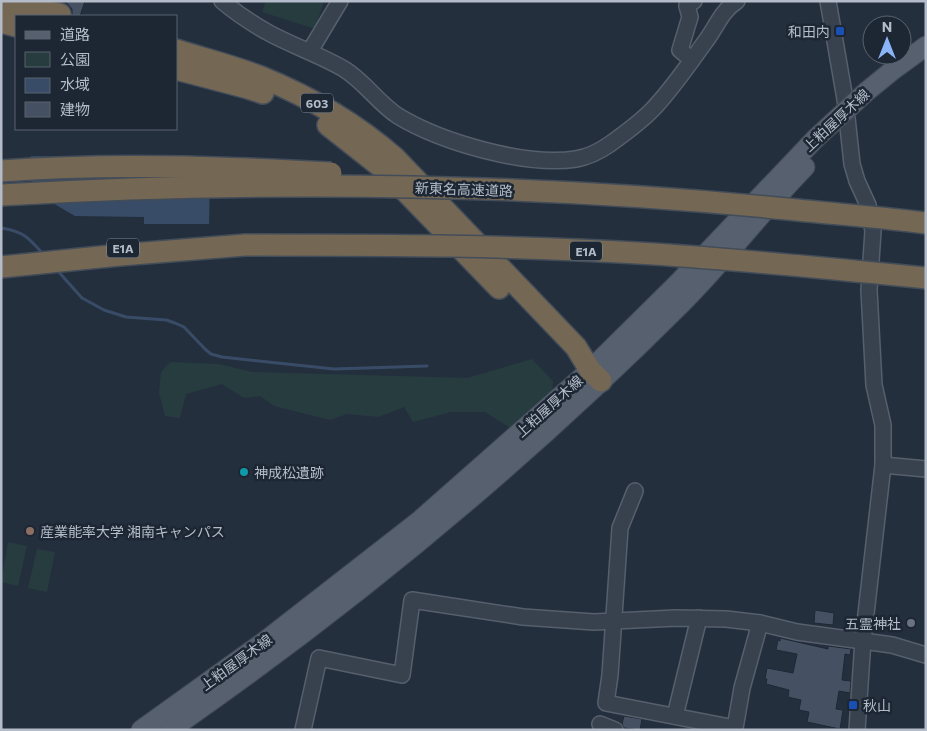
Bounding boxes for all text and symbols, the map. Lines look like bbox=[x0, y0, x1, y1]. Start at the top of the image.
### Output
legend bbox=[15, 15, 178, 130]
north arrow bbox=[862, 15, 912, 65]
text: N bbox=[882, 18, 892, 35]
place label: 和田内 bbox=[788, 23, 830, 40]
text: 道路 bbox=[60, 25, 90, 43]
marker: 和田内 bbox=[834, 25, 846, 37]
text: 公園 bbox=[60, 50, 90, 68]
text: 水域 bbox=[60, 75, 90, 93]
street label: 上粕屋厚木線 bbox=[799, 85, 873, 155]
road number: 603 bbox=[301, 94, 333, 112]
text: 建物 bbox=[60, 100, 90, 118]
street label: 新東名高速道路 bbox=[415, 179, 513, 199]
road number: E1A bbox=[107, 238, 139, 258]
road number: E1A bbox=[570, 242, 602, 260]
street label: 上粕屋厚木線 bbox=[512, 372, 586, 440]
place label: 神成松遺跡 bbox=[254, 464, 324, 481]
marker: 神成松遺跡 bbox=[238, 466, 250, 478]
place label: 産業能率大学 湘南キャンパス bbox=[40, 523, 225, 540]
marker: 産業能率大学 湘南キャンパス bbox=[24, 525, 36, 537]
place label: 五霊神社 bbox=[845, 615, 901, 632]
marker: 五霊神社 bbox=[905, 617, 917, 629]
street label: 上粕屋厚木線 bbox=[197, 630, 275, 694]
place label: 秋山 bbox=[863, 697, 891, 714]
marker: 秋山 bbox=[847, 699, 859, 711]

